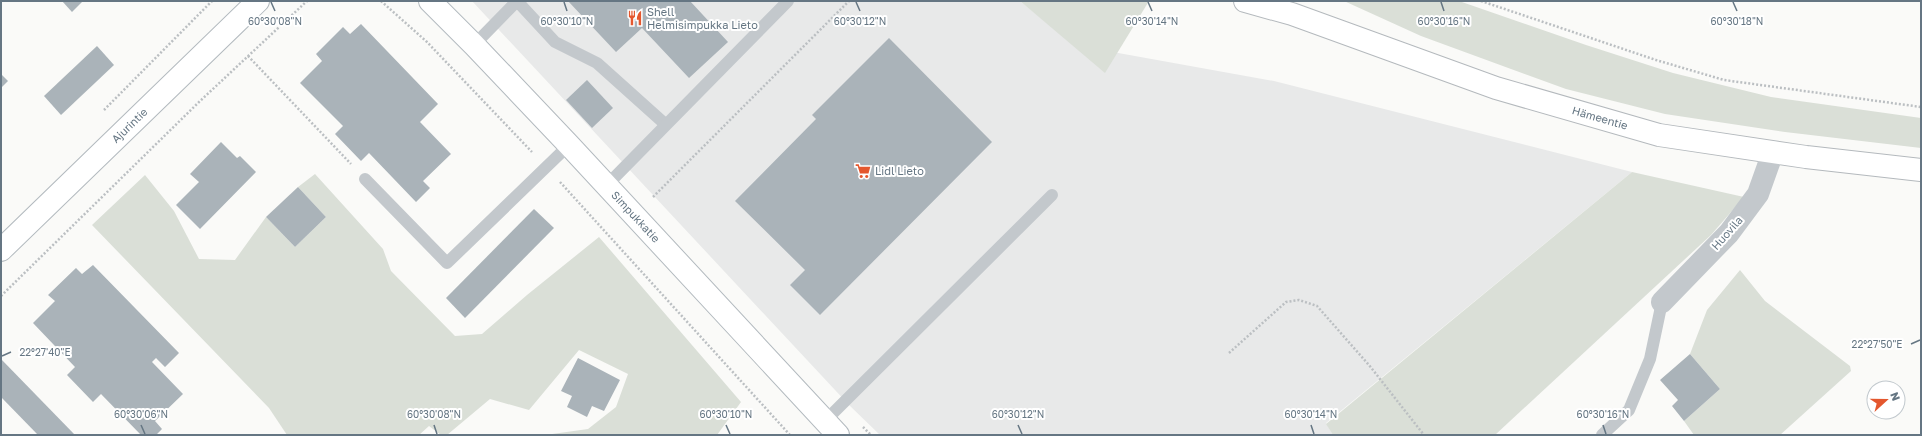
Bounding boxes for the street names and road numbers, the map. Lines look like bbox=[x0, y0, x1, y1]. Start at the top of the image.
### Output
street label: Hämeentie bbox=[1571, 103, 1630, 132]
street label: Ajurintie bbox=[109, 105, 150, 145]
street label: Simpukkatie bbox=[609, 188, 663, 245]
street label: Huovila bbox=[1709, 213, 1745, 252]

